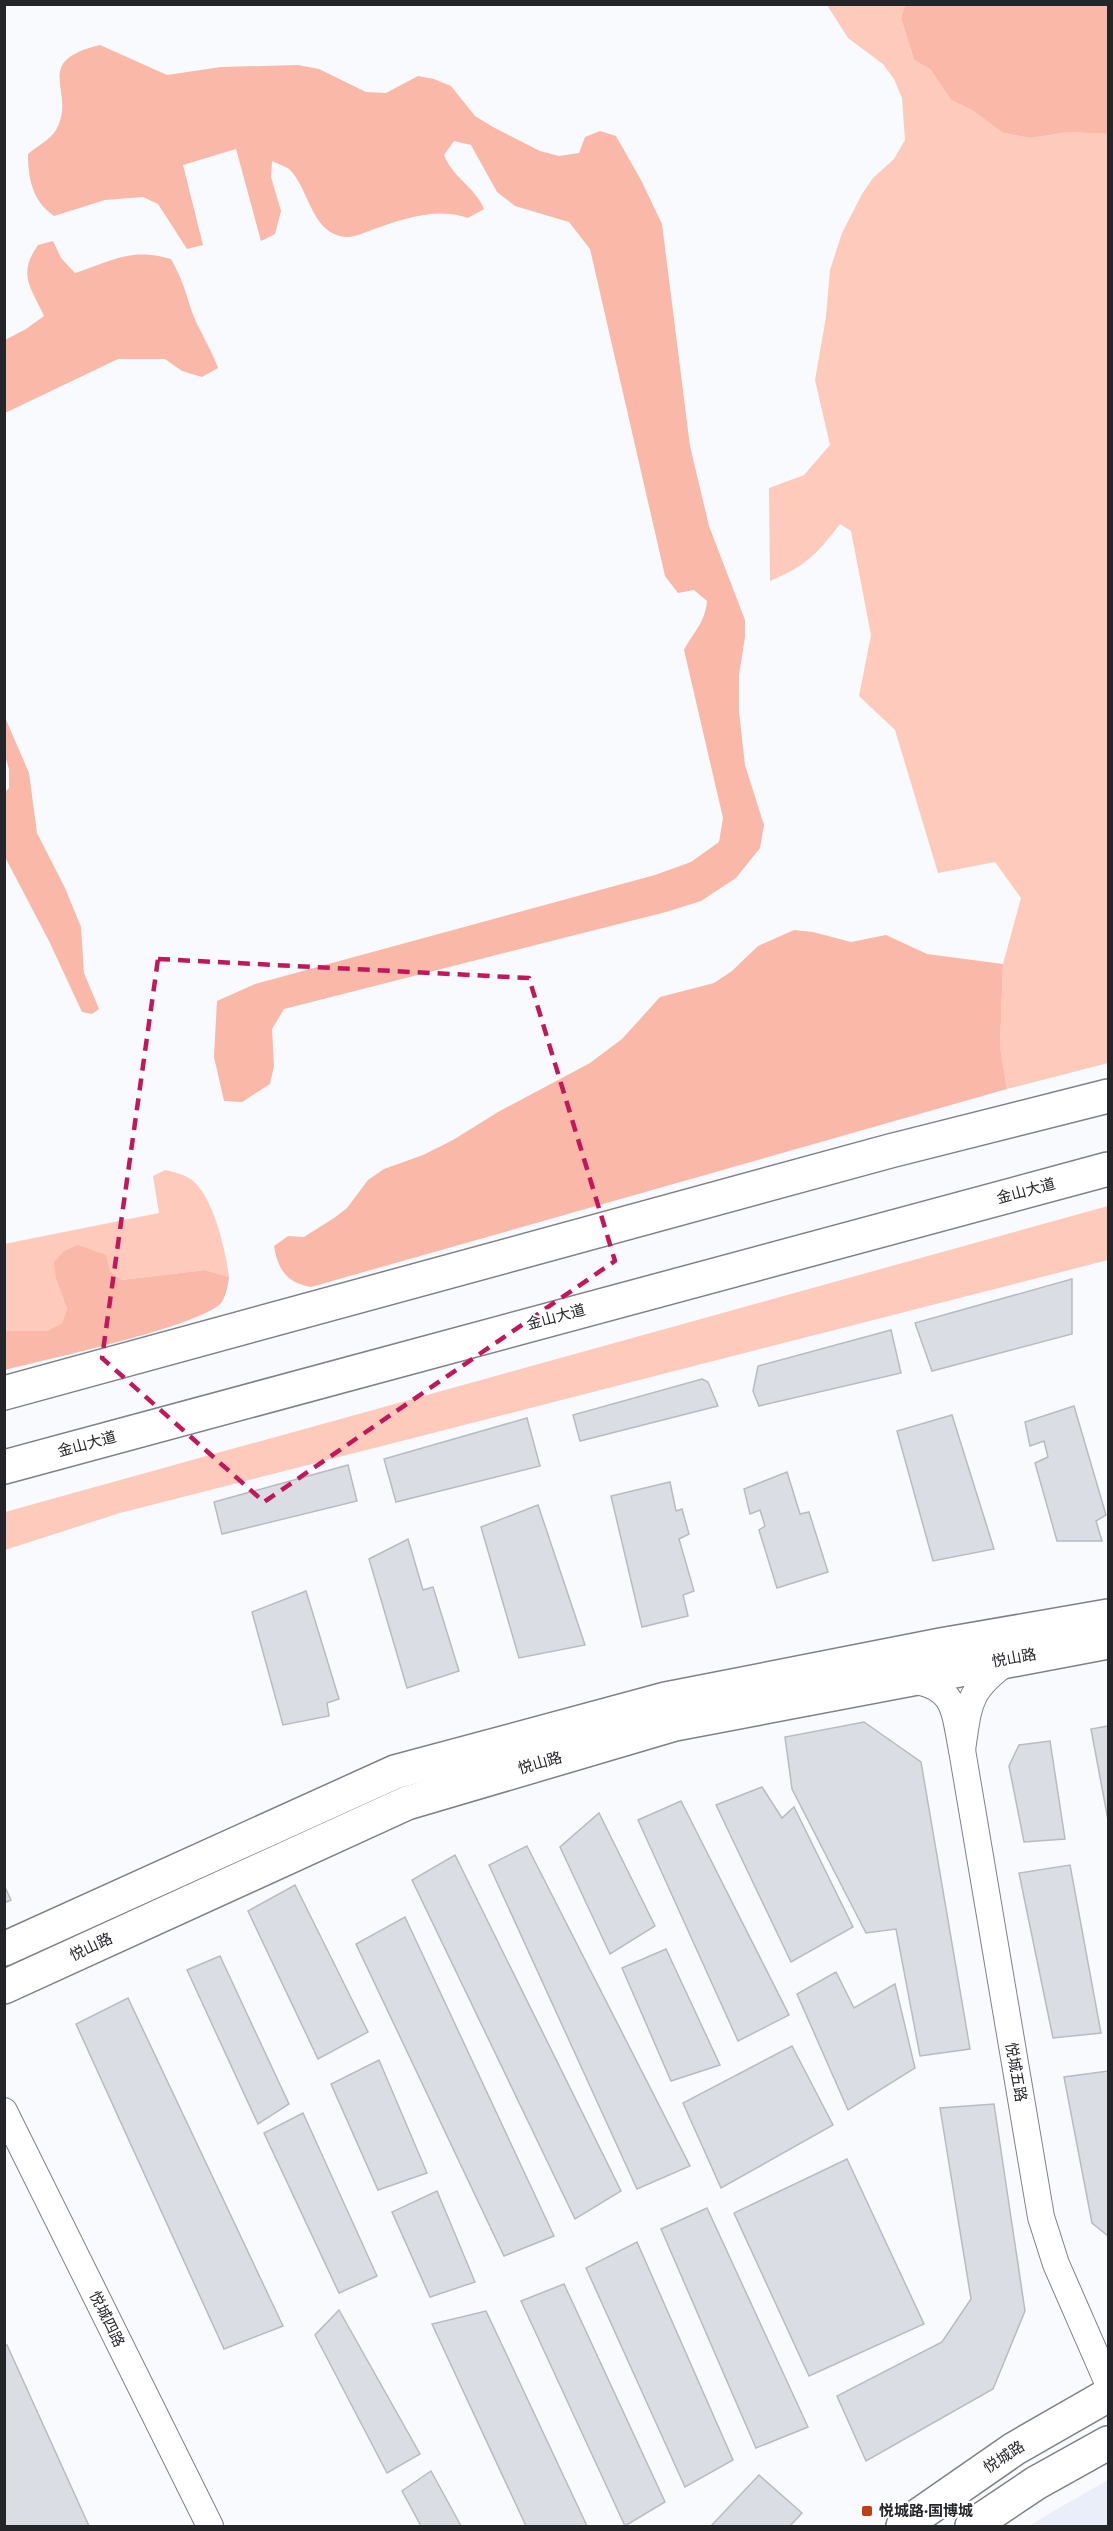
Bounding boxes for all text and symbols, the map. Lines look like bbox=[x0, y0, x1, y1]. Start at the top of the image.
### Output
street label: 金山大道 bbox=[994, 1174, 1057, 1206]
street label: 金山大道 bbox=[524, 1300, 587, 1332]
street label: 金山大道 bbox=[55, 1427, 118, 1459]
street label: 悦山路 bbox=[990, 1644, 1038, 1670]
street label: 悦山路 bbox=[516, 1747, 564, 1777]
street label: 悦山路 bbox=[66, 1928, 115, 1964]
street label: 悦城五路 bbox=[1003, 2041, 1031, 2103]
street label: 悦城四路 bbox=[87, 2288, 129, 2349]
street label: 悦城路 bbox=[980, 2436, 1027, 2476]
place label: 悦城路·国博城 bbox=[879, 2501, 973, 2519]
marker: 悦城路·国博城 bbox=[860, 2504, 874, 2518]

